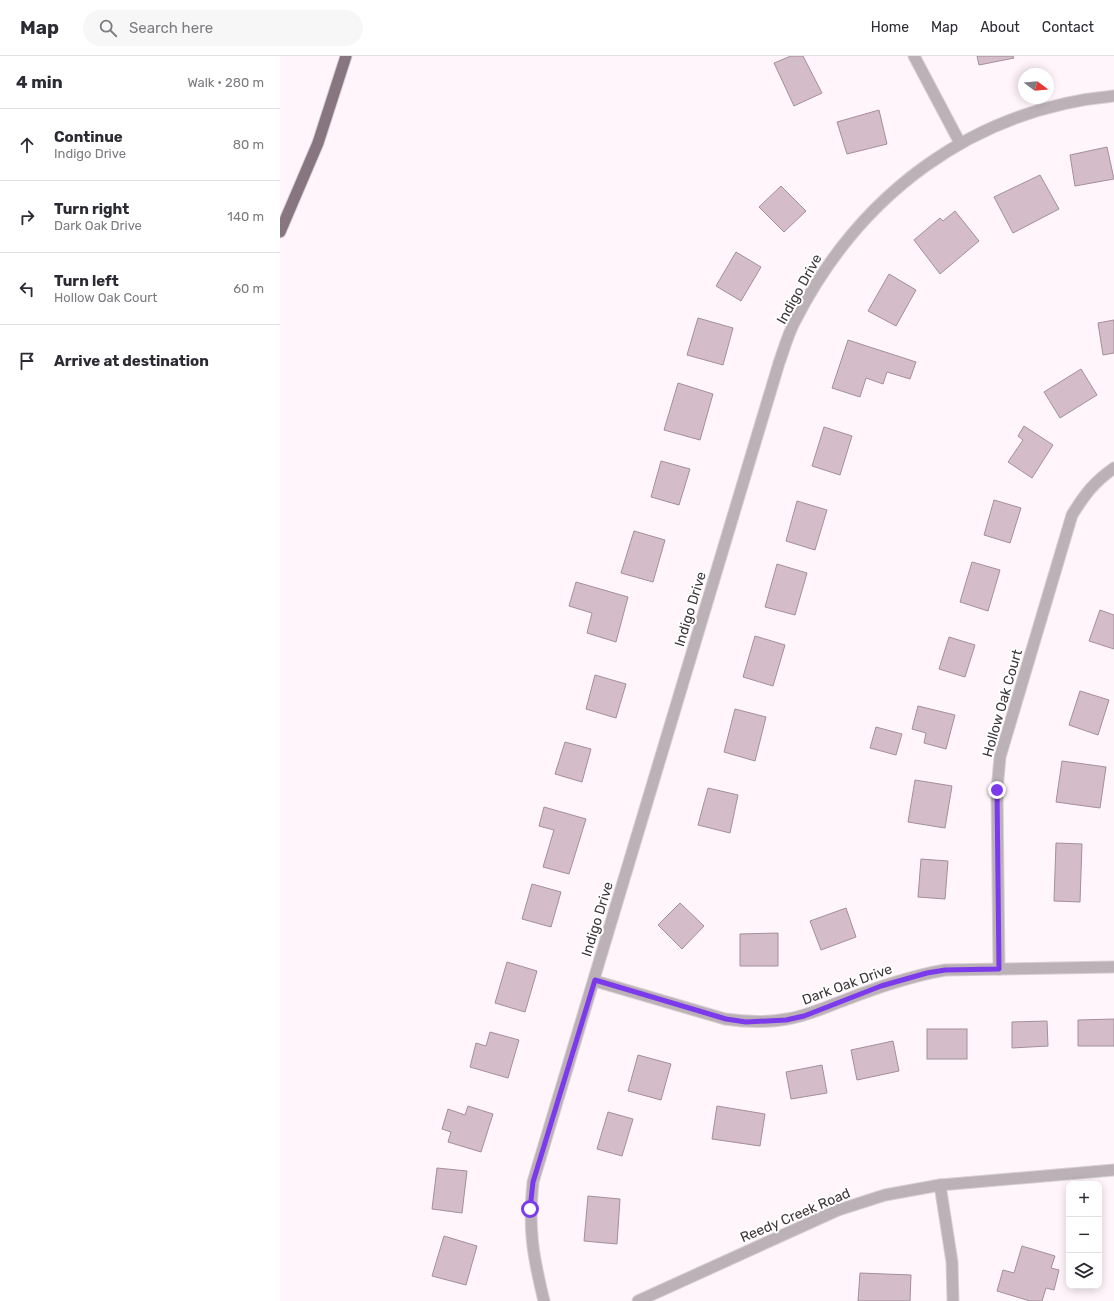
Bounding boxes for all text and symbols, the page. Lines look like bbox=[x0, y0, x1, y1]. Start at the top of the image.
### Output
search box bbox=[83, 10, 363, 46]
text: Map bbox=[20, 16, 59, 39]
icon: search bbox=[97, 17, 119, 39]
text: Search here bbox=[129, 19, 213, 37]
text: Home bbox=[871, 19, 909, 36]
text: Map bbox=[931, 19, 958, 36]
text: About bbox=[980, 19, 1020, 36]
text: Contact bbox=[1042, 19, 1094, 36]
north arrow bbox=[1018, 68, 1054, 104]
text: 4 min bbox=[16, 72, 63, 92]
text: Walk · 280 m bbox=[187, 75, 264, 90]
text: Continue bbox=[54, 128, 123, 146]
icon: ahead bbox=[16, 134, 38, 156]
text: 80 m bbox=[233, 137, 264, 152]
text: Indigo Drive bbox=[54, 146, 126, 161]
text: Turn right bbox=[54, 200, 129, 218]
icon: right bbox=[16, 206, 38, 228]
text: 140 m bbox=[227, 209, 264, 224]
text: Dark Oak Drive bbox=[54, 218, 142, 233]
street label: Indigo Drive bbox=[773, 251, 826, 327]
text: Turn left bbox=[54, 272, 119, 290]
icon: left bbox=[16, 278, 38, 300]
text: 60 m bbox=[233, 281, 264, 296]
text: Hollow Oak Court bbox=[54, 290, 157, 305]
icon: arrive bbox=[16, 350, 38, 372]
text: Arrive at destination bbox=[54, 352, 209, 370]
street label: Indigo Drive bbox=[671, 569, 710, 649]
street label: Hollow Oak Court bbox=[979, 647, 1026, 759]
route end bbox=[988, 781, 1006, 799]
street label: Indigo Drive bbox=[578, 879, 617, 959]
street label: Dark Oak Drive bbox=[800, 960, 895, 1009]
map controls bbox=[1066, 1181, 1102, 1289]
button: + bbox=[1066, 1181, 1102, 1217]
street label: Reedy Creek Road bbox=[738, 1185, 853, 1246]
route start bbox=[521, 1200, 539, 1218]
button: − bbox=[1066, 1217, 1102, 1253]
button: layers bbox=[1066, 1253, 1102, 1289]

